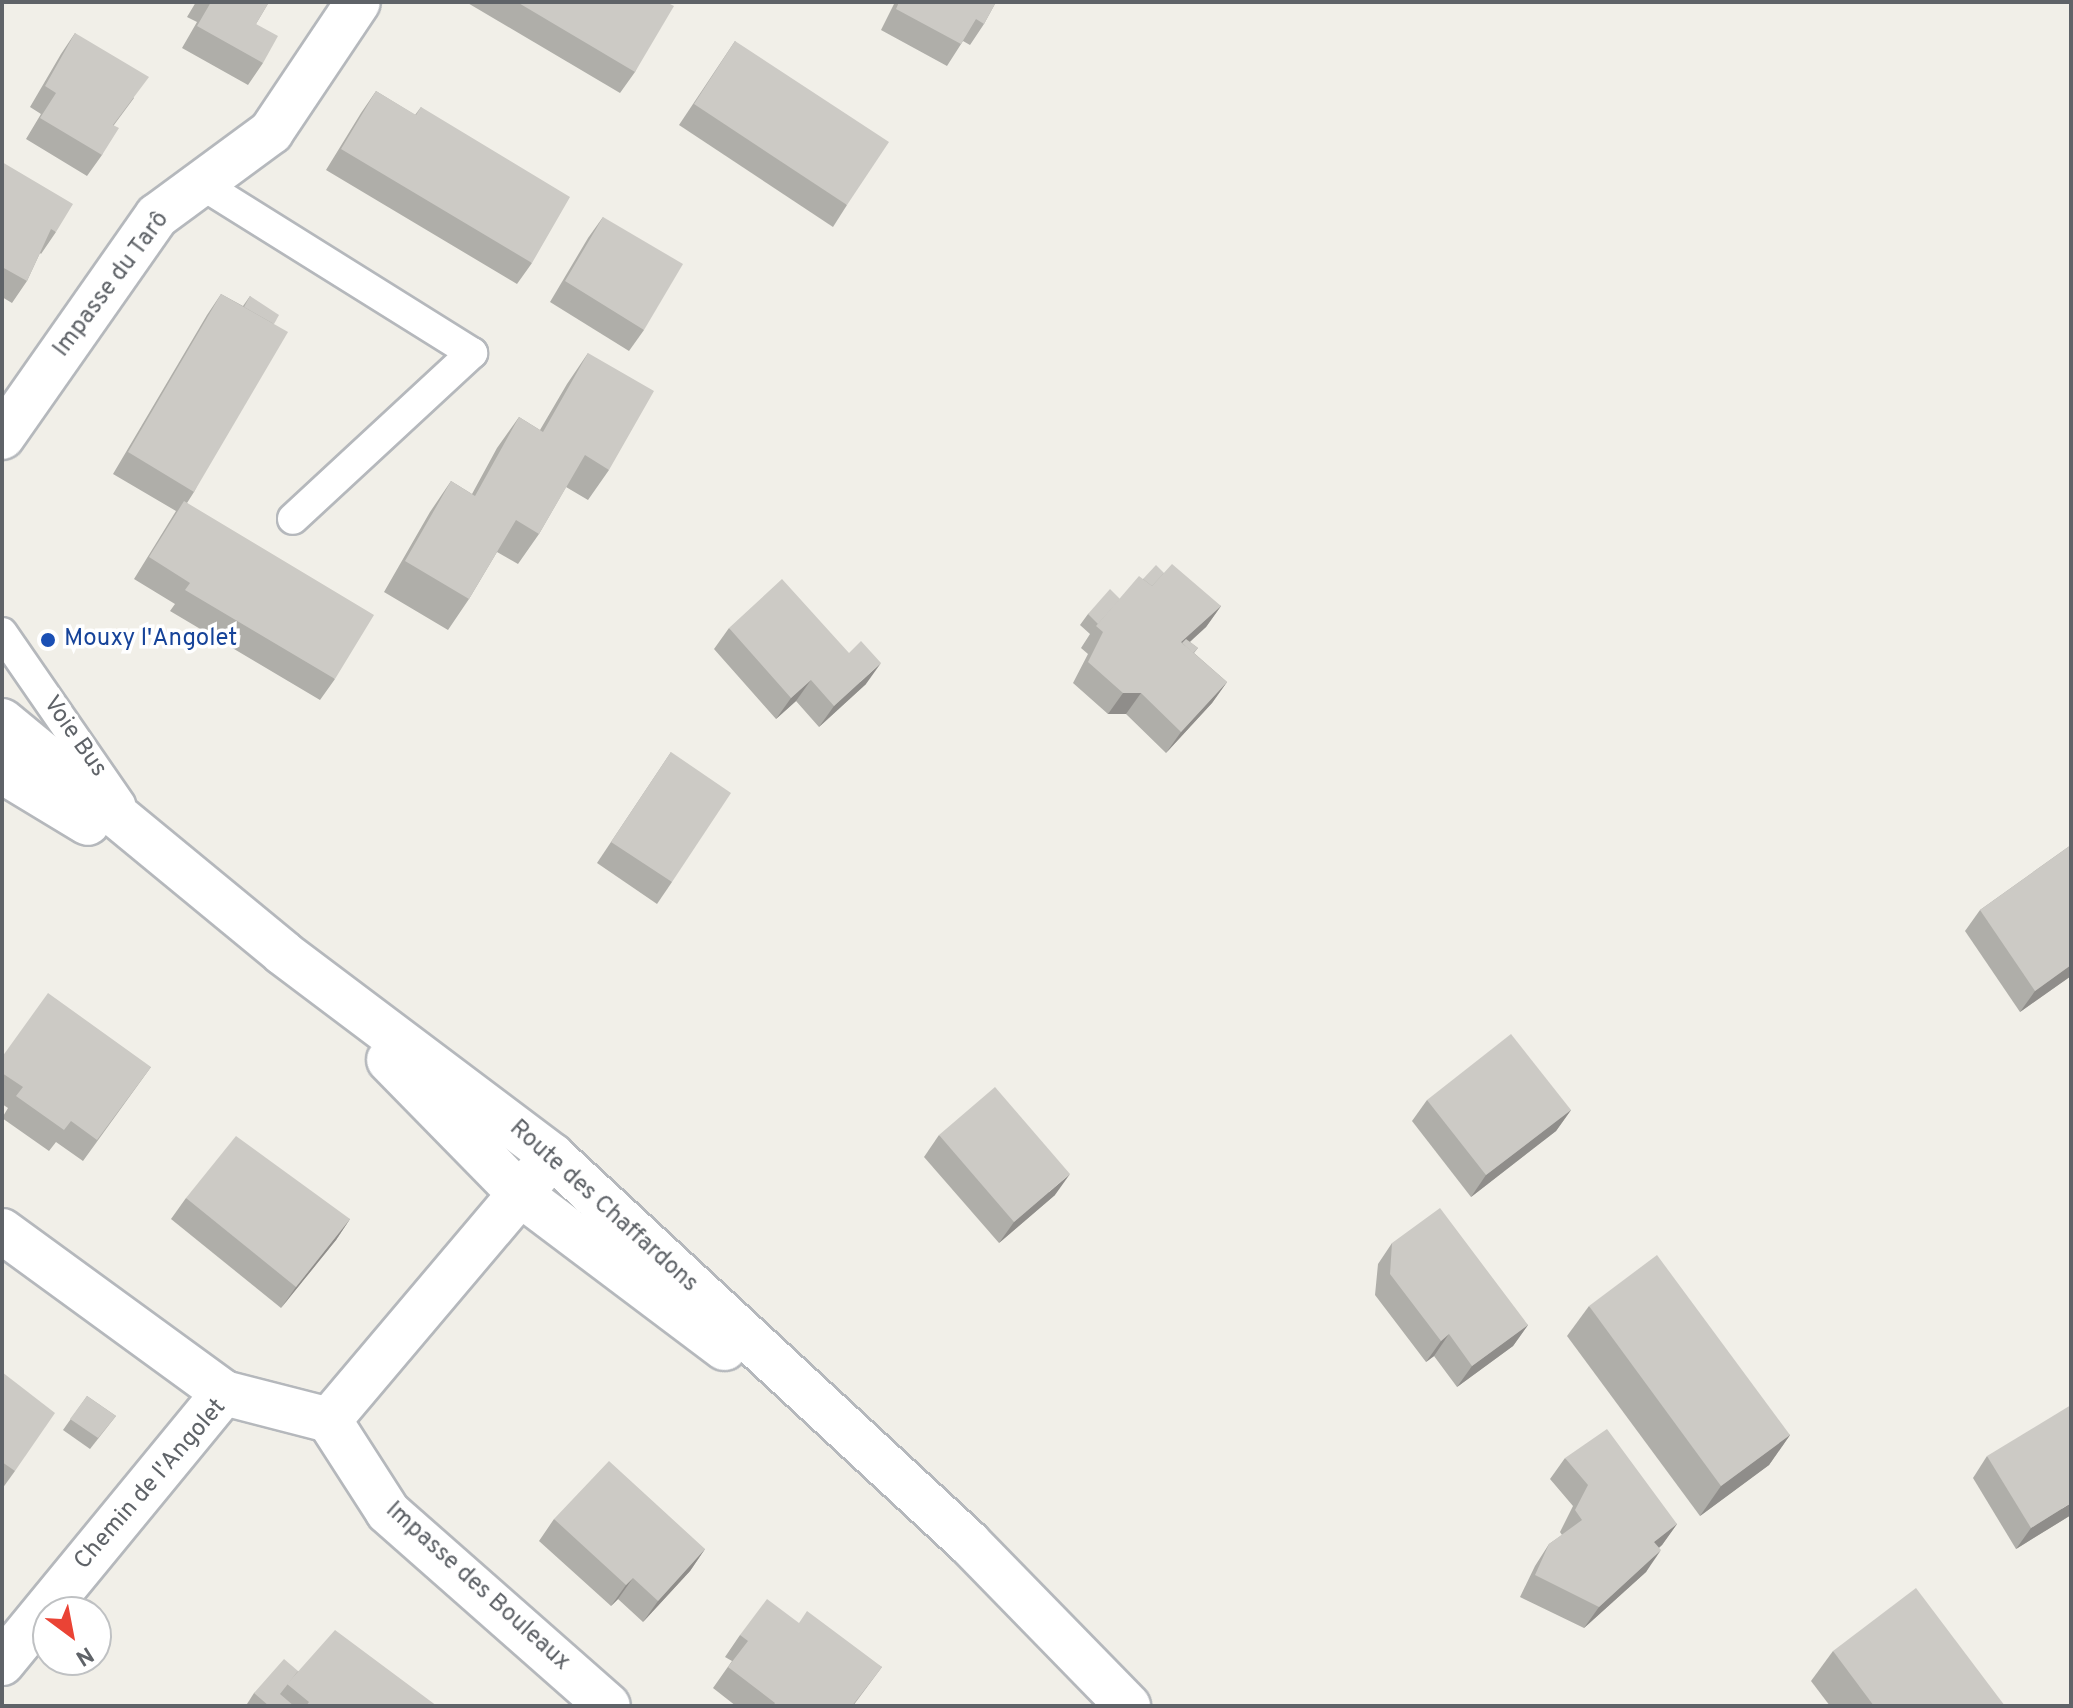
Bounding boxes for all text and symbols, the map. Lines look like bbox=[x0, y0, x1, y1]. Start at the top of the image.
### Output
street label: Impasse du Tarô bbox=[48, 206, 176, 364]
place label: Mouxy l'Angolet bbox=[64, 626, 237, 654]
marker: Mouxy l'Angolet bbox=[39, 631, 57, 649]
street label: Voie Bus bbox=[36, 691, 112, 783]
street label: Route des Chaffardons bbox=[503, 1115, 703, 1299]
street label: Chemin de l'Angolet bbox=[69, 1394, 233, 1576]
street label: Impasse des Bouleaux bbox=[379, 1497, 575, 1677]
north arrow bbox=[32, 1596, 112, 1676]
text: N bbox=[70, 1639, 98, 1671]

